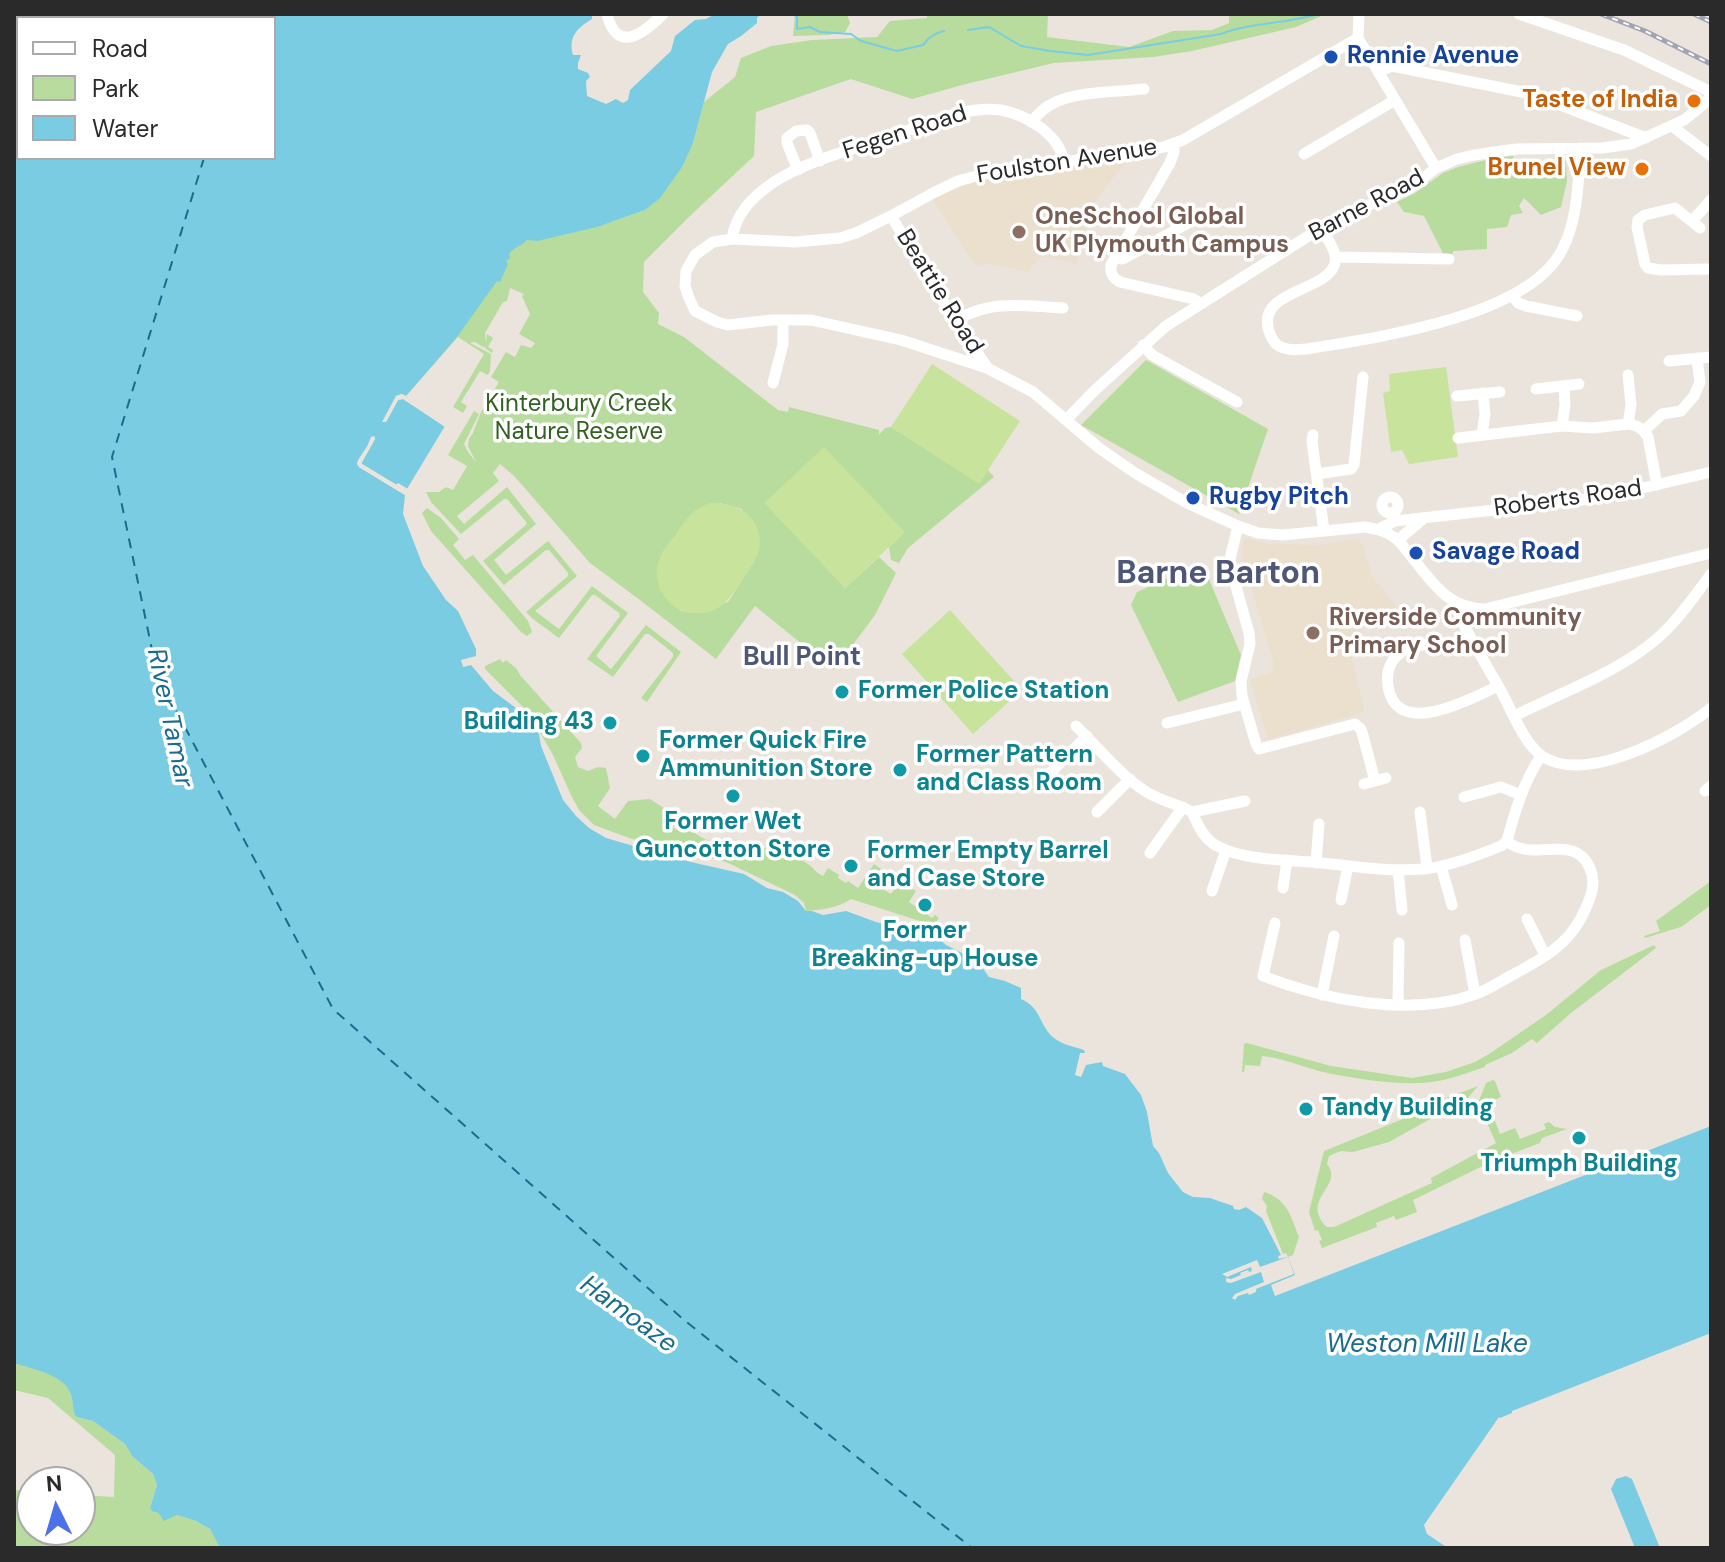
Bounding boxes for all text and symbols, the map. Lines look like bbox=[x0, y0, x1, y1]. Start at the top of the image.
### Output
legend bbox=[16, 16, 276, 160]
text: Road bbox=[92, 33, 148, 64]
place label: Rennie Avenue bbox=[1347, 43, 1519, 71]
marker: Rennie Avenue bbox=[1322, 48, 1340, 66]
text: Park bbox=[92, 73, 139, 104]
place label: Taste of India bbox=[1522, 87, 1678, 115]
marker: Taste of India bbox=[1685, 92, 1703, 110]
street label: Fegen Road bbox=[839, 99, 971, 167]
text: Water bbox=[92, 113, 158, 144]
street label: Foulston Avenue bbox=[975, 134, 1159, 190]
place label: Brunel View bbox=[1488, 155, 1626, 183]
marker: Brunel View bbox=[1633, 160, 1651, 178]
street label: Barne Road bbox=[1305, 164, 1429, 248]
place label: OneSchool Global UK Plymouth Campus bbox=[1035, 204, 1289, 260]
marker: OneSchool Global UK Plymouth Campus bbox=[1010, 223, 1028, 241]
street label: Beattie Road bbox=[889, 224, 989, 360]
park label: Kinterbury Creek Nature Reserve bbox=[485, 391, 673, 447]
street label: Roberts Road bbox=[1492, 474, 1644, 524]
place label: Rugby Pitch bbox=[1209, 484, 1349, 512]
marker: Rugby Pitch bbox=[1184, 489, 1202, 507]
place label: Savage Road bbox=[1432, 539, 1580, 567]
marker: Savage Road bbox=[1407, 544, 1425, 562]
district label: Barne Barton bbox=[1116, 556, 1320, 594]
place label: Riverside Community Primary School bbox=[1329, 605, 1582, 661]
marker: Riverside Community Primary School bbox=[1304, 624, 1322, 642]
district label: Bull Point bbox=[743, 642, 861, 674]
water label: River Tamar bbox=[139, 646, 199, 790]
place label: Former Police Station bbox=[858, 678, 1109, 706]
marker: Former Police Station bbox=[833, 683, 851, 701]
place label: Building 43 bbox=[464, 709, 594, 737]
marker: Building 43 bbox=[601, 714, 619, 732]
place label: Former Quick Fire Ammunition Store bbox=[659, 728, 873, 784]
place label: Former Pattern and Class Room bbox=[916, 742, 1102, 798]
marker: Former Quick Fire Ammunition Store bbox=[634, 747, 652, 765]
marker: Former Pattern and Class Room bbox=[891, 761, 909, 779]
marker: Former Wet Guncotton Store bbox=[724, 787, 742, 805]
place label: Former Wet Guncotton Store bbox=[635, 809, 831, 865]
place label: Former Empty Barrel and Case Store bbox=[867, 838, 1109, 894]
marker: Former Empty Barrel and Case Store bbox=[842, 857, 860, 875]
marker: Former Breaking-up House bbox=[916, 896, 934, 914]
place label: Former Breaking-up House bbox=[812, 918, 1038, 974]
place label: Tandy Building bbox=[1322, 1095, 1493, 1123]
marker: Tandy Building bbox=[1297, 1100, 1315, 1118]
marker: Triumph Building bbox=[1570, 1129, 1588, 1147]
place label: Triumph Building bbox=[1480, 1151, 1678, 1179]
water label: Hamoaze bbox=[574, 1270, 682, 1360]
water label: Weston Mill Lake bbox=[1326, 1329, 1528, 1361]
north arrow bbox=[16, 1466, 96, 1546]
text: N bbox=[45, 1468, 63, 1499]

